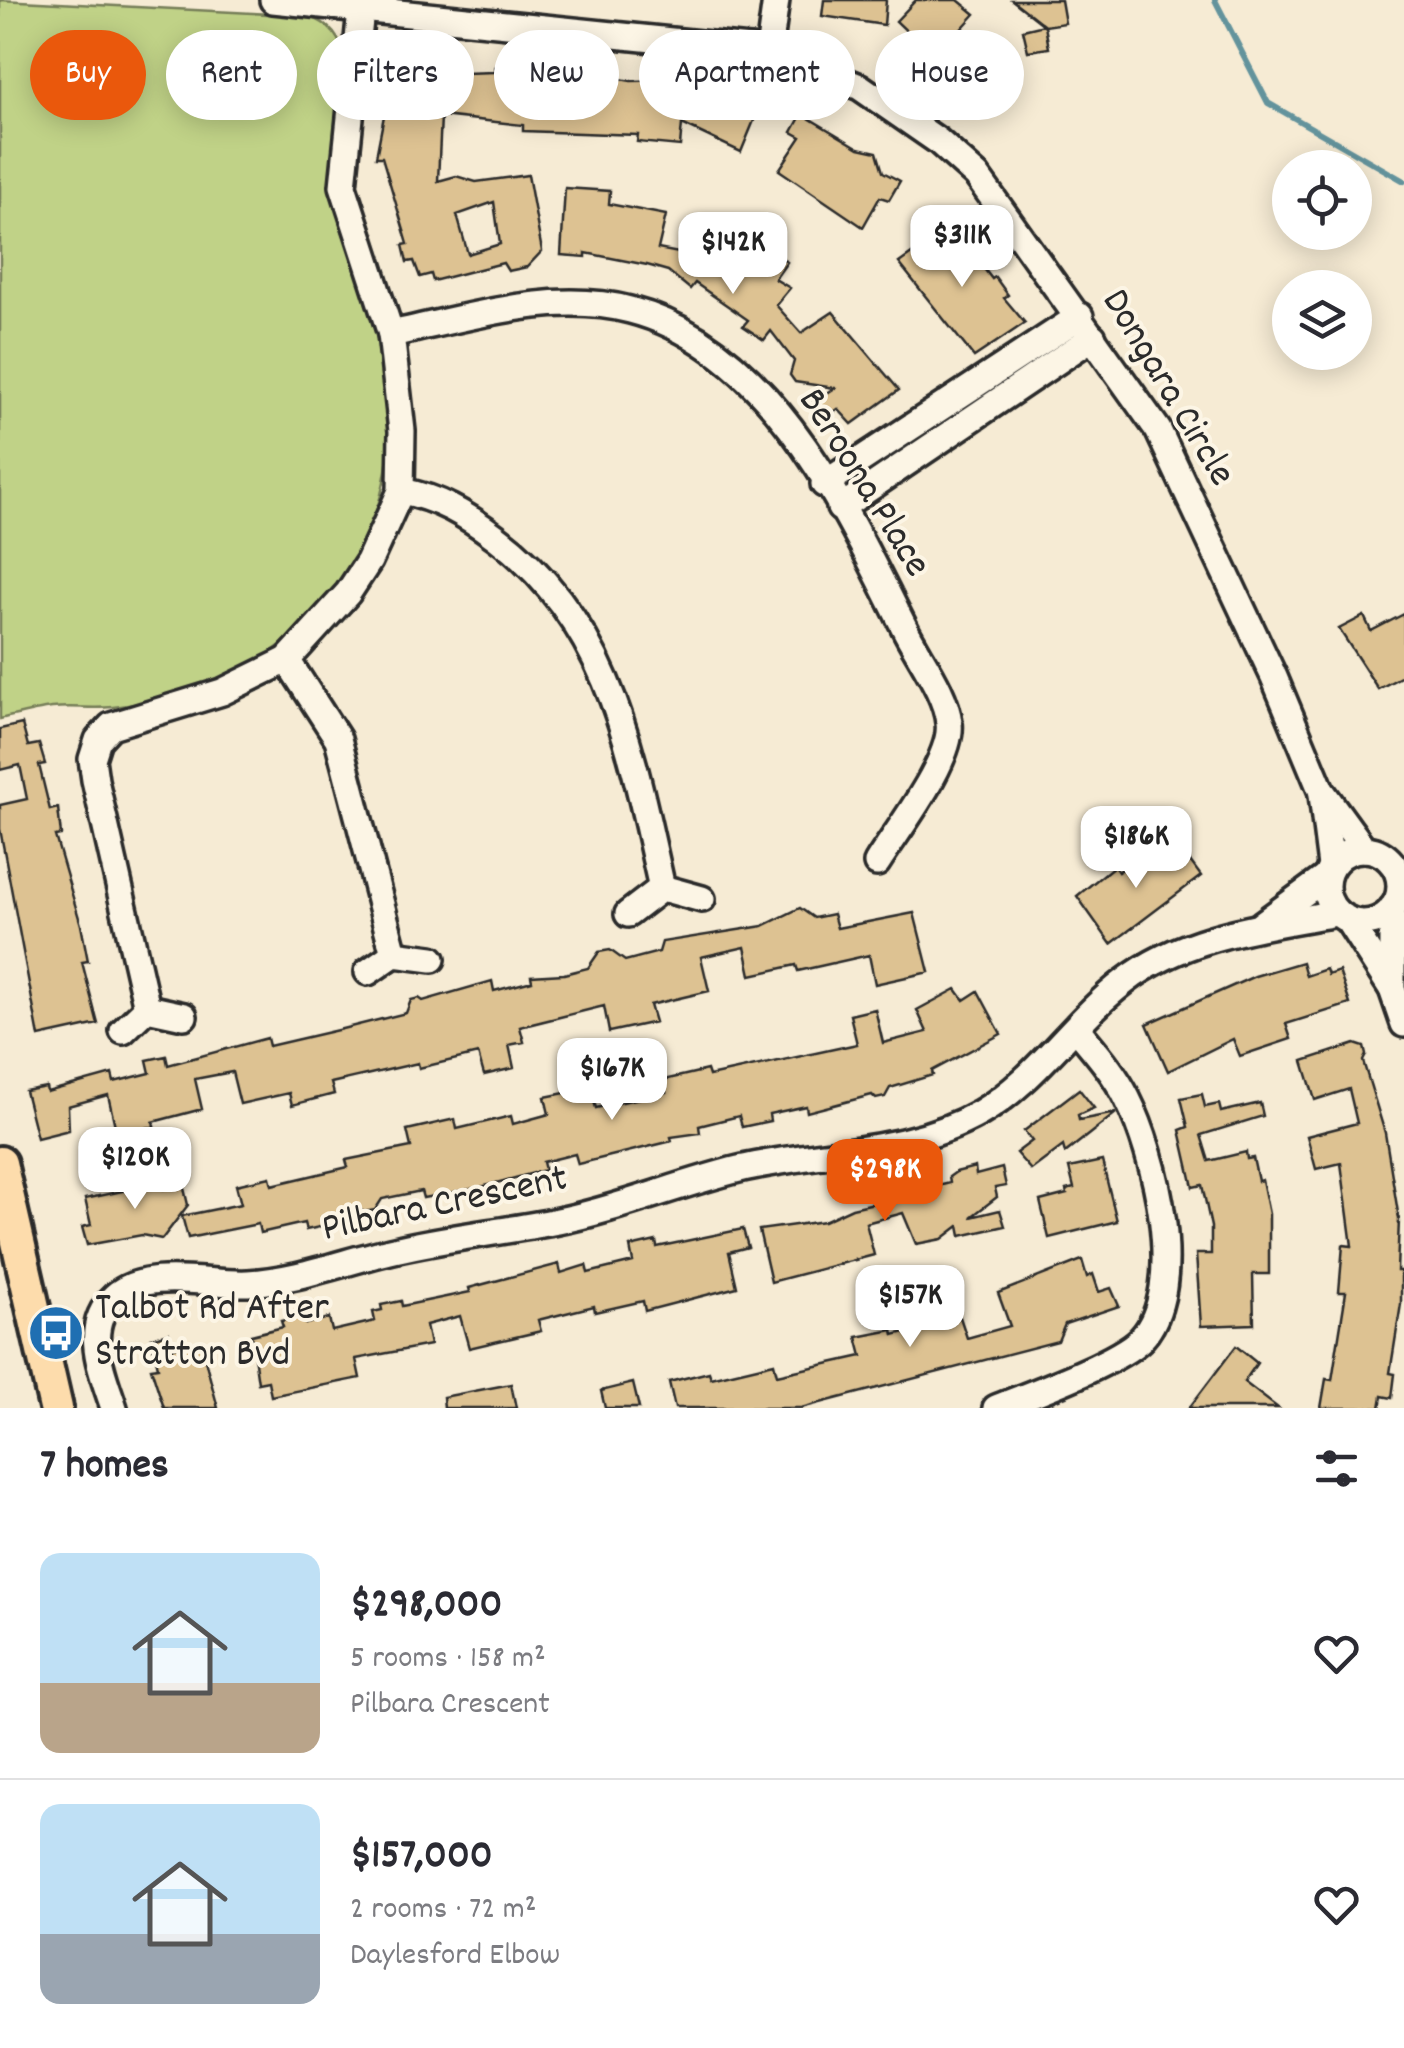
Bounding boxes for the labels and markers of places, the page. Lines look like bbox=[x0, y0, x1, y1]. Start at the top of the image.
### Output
pin: $311K bbox=[892, 205, 1032, 290]
pin: $142K bbox=[663, 212, 803, 297]
pin: $186K bbox=[1066, 806, 1206, 891]
pin: $167K bbox=[542, 1038, 682, 1123]
pin: $120K bbox=[65, 1127, 205, 1212]
pin: $298K bbox=[815, 1139, 955, 1224]
pin: $157K bbox=[840, 1265, 980, 1350]
place label: Talbot Rd After Stratton Bvd bbox=[95, 1282, 329, 1385]
bus stop icon: Talbot Rd After Stratton Bvd bbox=[26, 1303, 86, 1363]

